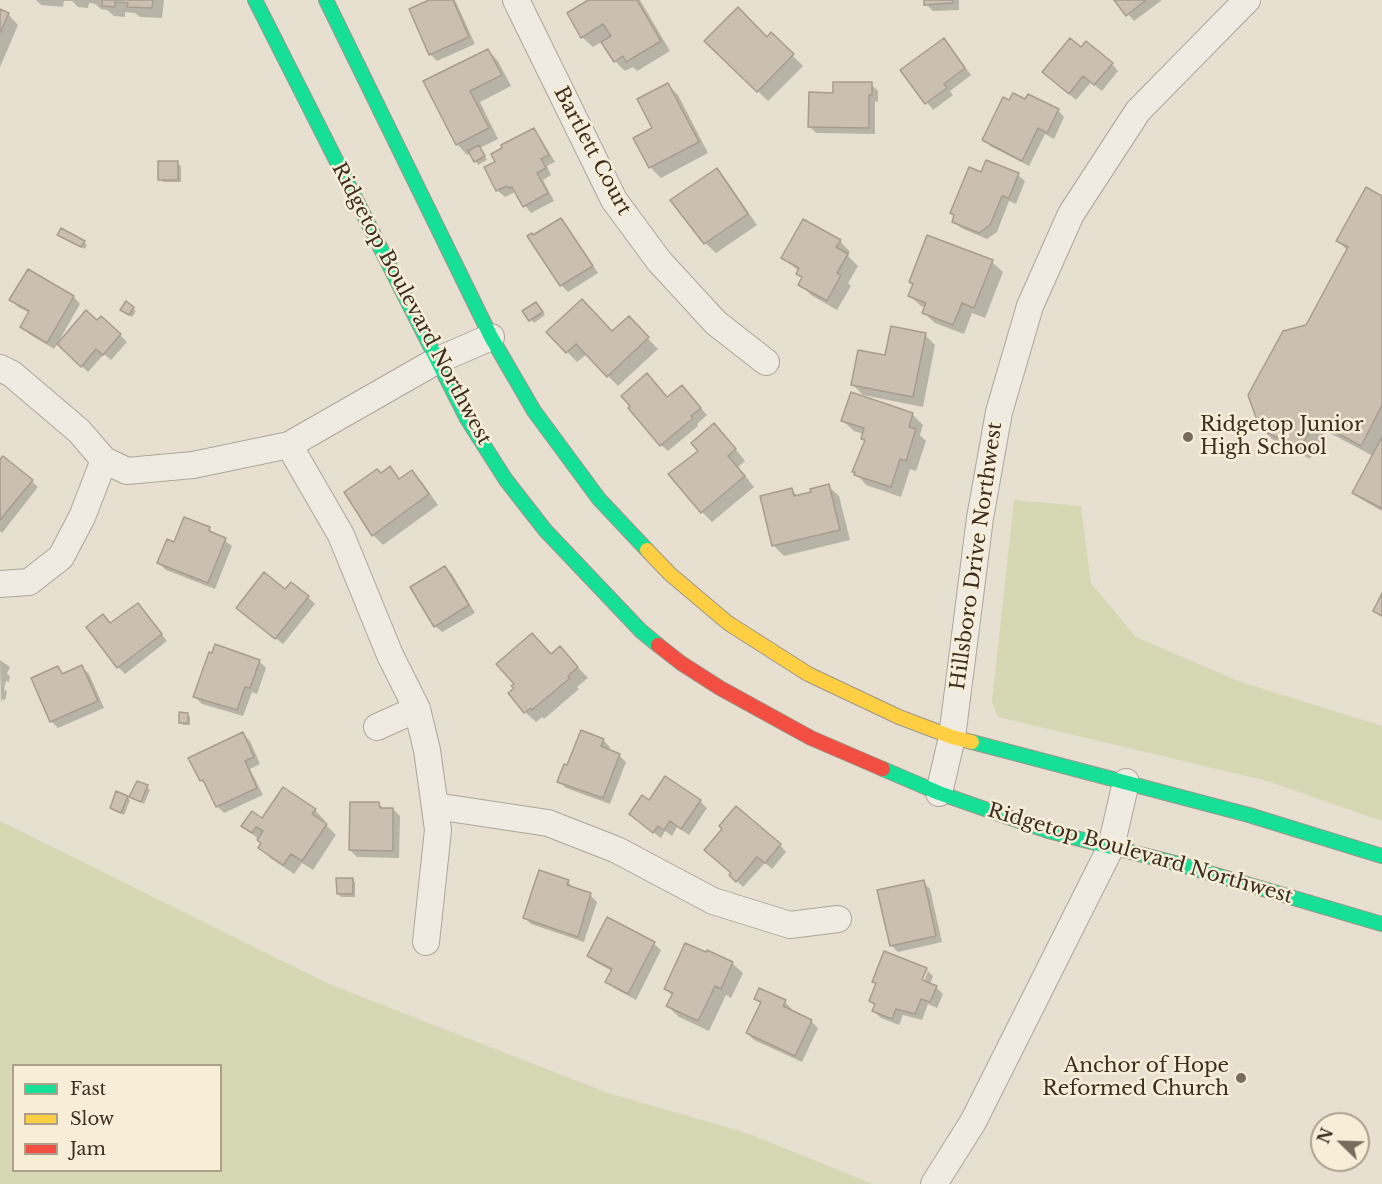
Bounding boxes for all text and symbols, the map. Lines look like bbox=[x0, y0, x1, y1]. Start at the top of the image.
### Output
street label: Bartlett Court bbox=[548, 83, 636, 219]
street label: Ridgetop Boulevard Northwest bbox=[326, 159, 496, 449]
place label: Ridgetop Junior High School bbox=[1200, 413, 1363, 460]
street label: Hillsboro Drive Northwest bbox=[946, 420, 1008, 692]
marker: Ridgetop Junior High School bbox=[1181, 430, 1195, 444]
street label: Ridgetop Boulevard Northwest bbox=[985, 799, 1295, 909]
place label: Anchor of Hope Reformed Church bbox=[1042, 1054, 1229, 1101]
legend bbox=[12, 1064, 222, 1172]
marker: Anchor of Hope Reformed Church bbox=[1234, 1071, 1248, 1085]
text: Fast bbox=[70, 1078, 106, 1100]
text: Slow bbox=[70, 1108, 114, 1130]
north arrow bbox=[1310, 1112, 1370, 1172]
text: N bbox=[1313, 1125, 1337, 1147]
text: Jam bbox=[70, 1138, 106, 1160]

